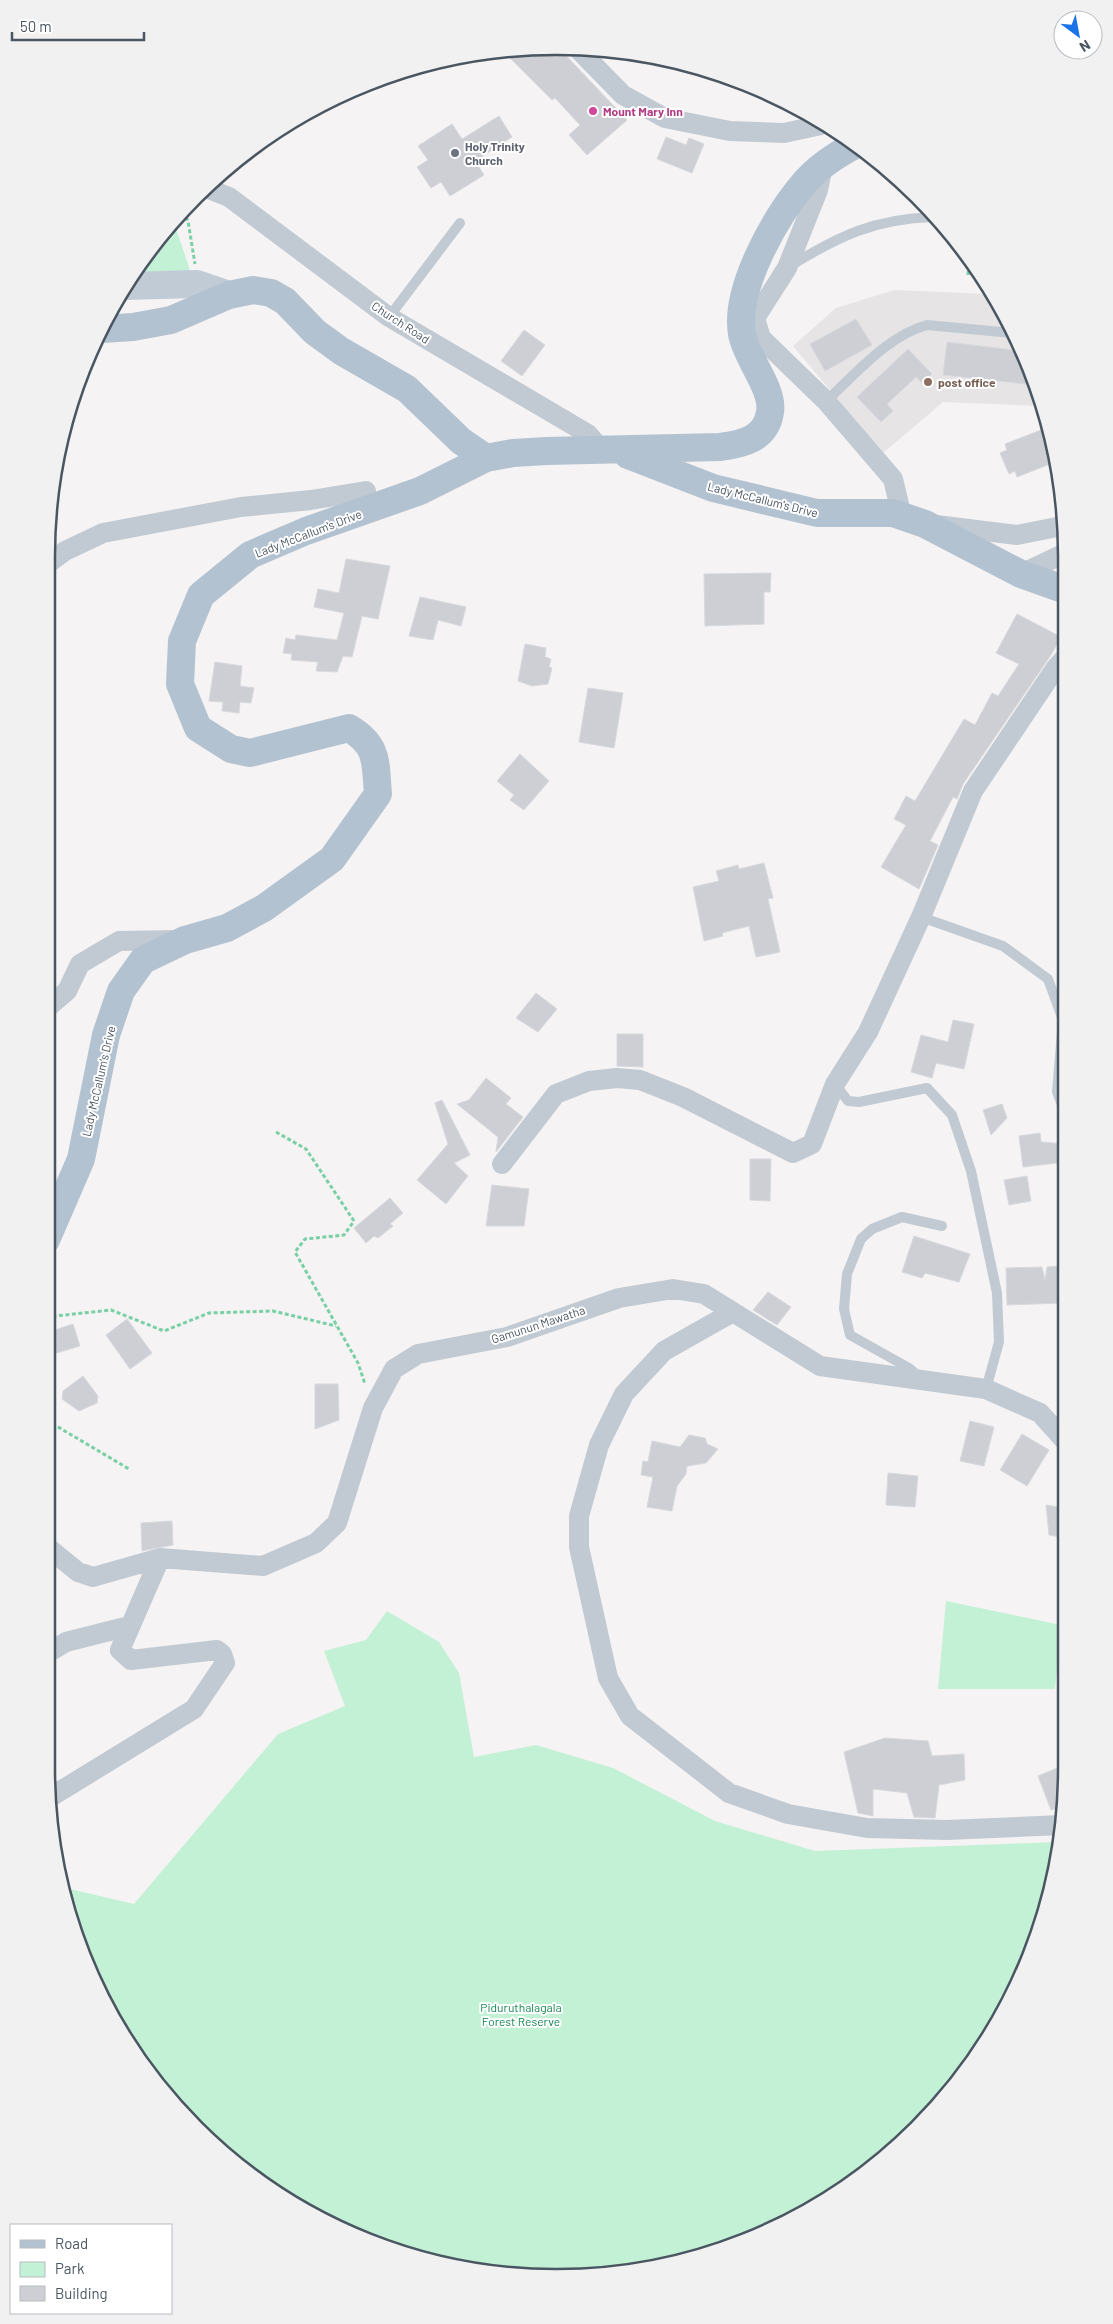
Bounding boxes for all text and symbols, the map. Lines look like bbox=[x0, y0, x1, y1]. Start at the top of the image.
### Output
scale bar bbox=[12, 10, 145, 42]
north arrow bbox=[1053, 10, 1103, 60]
text: 50 m bbox=[20, 17, 52, 35]
text: N bbox=[1077, 37, 1094, 56]
place label: Mount Mary Inn bbox=[603, 104, 683, 118]
marker: Mount Mary Inn bbox=[587, 105, 599, 117]
place label: Holy Trinity Church bbox=[465, 139, 525, 167]
marker: Holy Trinity Church bbox=[449, 147, 461, 159]
street label: Church Road bbox=[369, 298, 433, 346]
place label: post office bbox=[938, 375, 996, 389]
marker: post office bbox=[922, 376, 934, 388]
street label: Lady McCallum's Drive bbox=[706, 479, 820, 519]
street label: Lady McCallum's Drive bbox=[253, 506, 363, 560]
street label: Lady McCallum's Drive bbox=[78, 1024, 118, 1138]
street label: Gamunun Mawatha bbox=[489, 1302, 587, 1346]
park label: Piduruthalagala Forest Reserve bbox=[480, 2000, 562, 2028]
legend bbox=[10, 2224, 172, 2314]
text: Road bbox=[55, 2234, 88, 2252]
text: Park bbox=[55, 2259, 85, 2277]
text: Building bbox=[55, 2284, 108, 2302]

